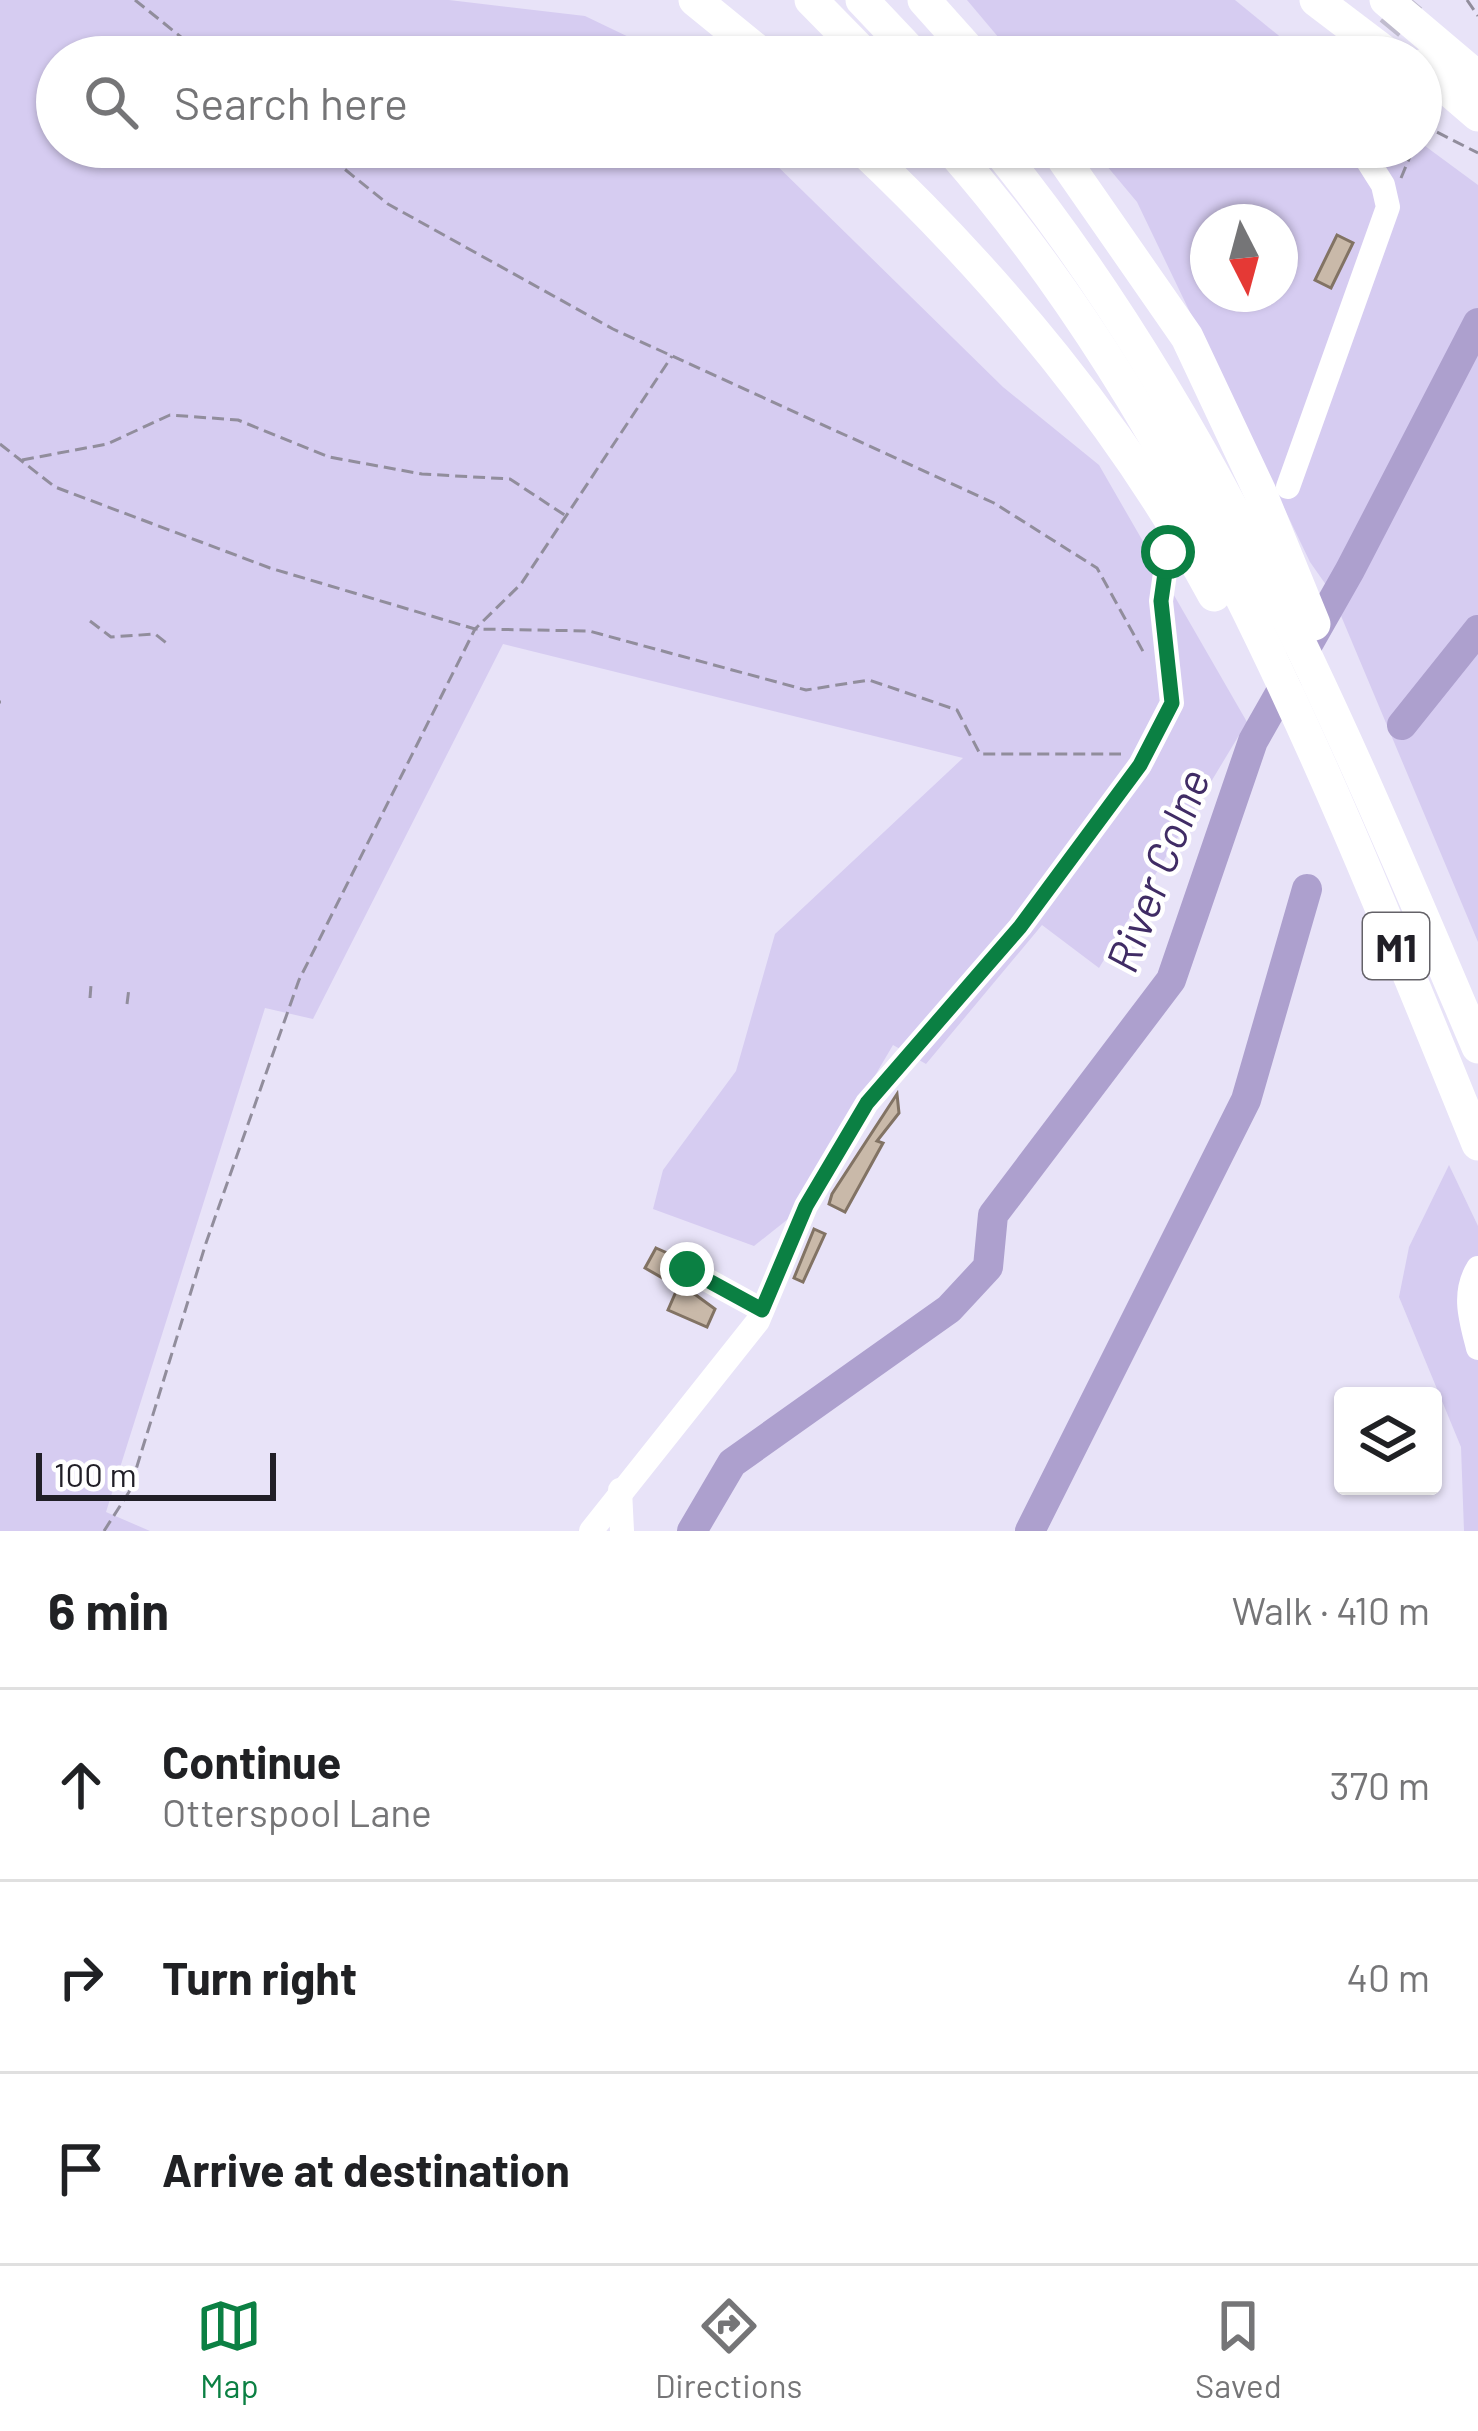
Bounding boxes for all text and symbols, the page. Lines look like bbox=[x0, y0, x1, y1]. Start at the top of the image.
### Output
search box bbox=[36, 36, 1442, 168]
icon: search bbox=[78, 69, 144, 135]
text: Search here bbox=[174, 75, 408, 129]
north arrow bbox=[1190, 204, 1298, 312]
route start bbox=[1141, 525, 1195, 579]
water label: River Colne bbox=[1093, 761, 1219, 979]
road number: M1 bbox=[1363, 913, 1429, 979]
route end bbox=[660, 1242, 714, 1296]
map controls bbox=[1334, 1387, 1442, 1495]
button: layers bbox=[1334, 1387, 1442, 1495]
scale bar bbox=[36, 1447, 276, 1500]
text: 100 m bbox=[54, 1454, 137, 1494]
text: 6 min bbox=[48, 1579, 169, 1640]
text: Walk · 410 m bbox=[1232, 1586, 1430, 1633]
text: Continue bbox=[162, 1734, 341, 1788]
icon: ahead bbox=[48, 1752, 114, 1818]
text: 370 m bbox=[1329, 1761, 1430, 1808]
text: Otterspool Lane bbox=[162, 1788, 432, 1835]
icon: right bbox=[48, 1944, 114, 2010]
text: Turn right bbox=[162, 1950, 357, 2004]
text: 40 m bbox=[1346, 1953, 1430, 2000]
icon: arrive bbox=[48, 2136, 114, 2202]
text: Arrive at destination bbox=[162, 2142, 570, 2196]
tab: Map bbox=[196, 2293, 262, 2405]
tab: Directions bbox=[655, 2293, 802, 2405]
tab: Saved bbox=[1195, 2293, 1282, 2405]

